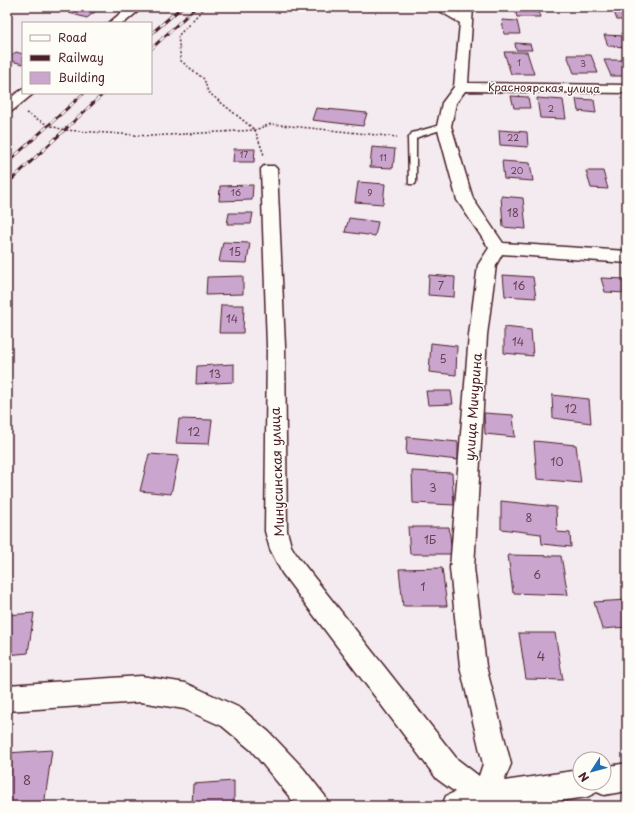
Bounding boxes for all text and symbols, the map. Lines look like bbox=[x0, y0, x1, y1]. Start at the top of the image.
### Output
legend bbox=[22, 22, 152, 94]
text: Road bbox=[58, 28, 87, 46]
text: Railway bbox=[58, 48, 104, 66]
house number: 1 bbox=[517, 55, 521, 69]
house number: 3 bbox=[580, 56, 586, 70]
text: Building bbox=[58, 68, 105, 86]
street label: Красноярская улица bbox=[488, 78, 600, 97]
house number: 2 bbox=[548, 101, 554, 115]
house number: 22 bbox=[507, 130, 519, 144]
house number: 17 bbox=[240, 147, 249, 161]
house number: 11 bbox=[379, 150, 387, 164]
house number: 20 bbox=[511, 163, 524, 177]
house number: 16 bbox=[231, 185, 241, 199]
house number: 9 bbox=[367, 185, 373, 199]
house number: 18 bbox=[507, 204, 519, 221]
house number: 15 bbox=[229, 243, 241, 260]
house number: 7 bbox=[438, 277, 444, 294]
house number: 16 bbox=[513, 277, 526, 294]
house number: 14 bbox=[226, 310, 238, 327]
house number: 14 bbox=[512, 333, 524, 350]
house number: 5 bbox=[439, 350, 447, 367]
street label: улица Мичурина bbox=[459, 351, 486, 462]
house number: 13 bbox=[209, 365, 221, 382]
house number: 12 bbox=[565, 400, 578, 417]
street label: Минусинская улица bbox=[265, 406, 288, 537]
house number: 12 bbox=[188, 423, 201, 440]
house number: 10 bbox=[551, 453, 563, 470]
house number: 3 bbox=[429, 479, 437, 496]
house number: 8 bbox=[526, 509, 533, 526]
house number: 1Б bbox=[424, 531, 436, 548]
house number: 6 bbox=[533, 566, 541, 583]
house number: 1 bbox=[421, 578, 426, 595]
house number: 4 bbox=[537, 646, 545, 665]
north arrow bbox=[572, 751, 612, 791]
text: N bbox=[574, 768, 593, 786]
house number: 8 bbox=[23, 770, 31, 789]

